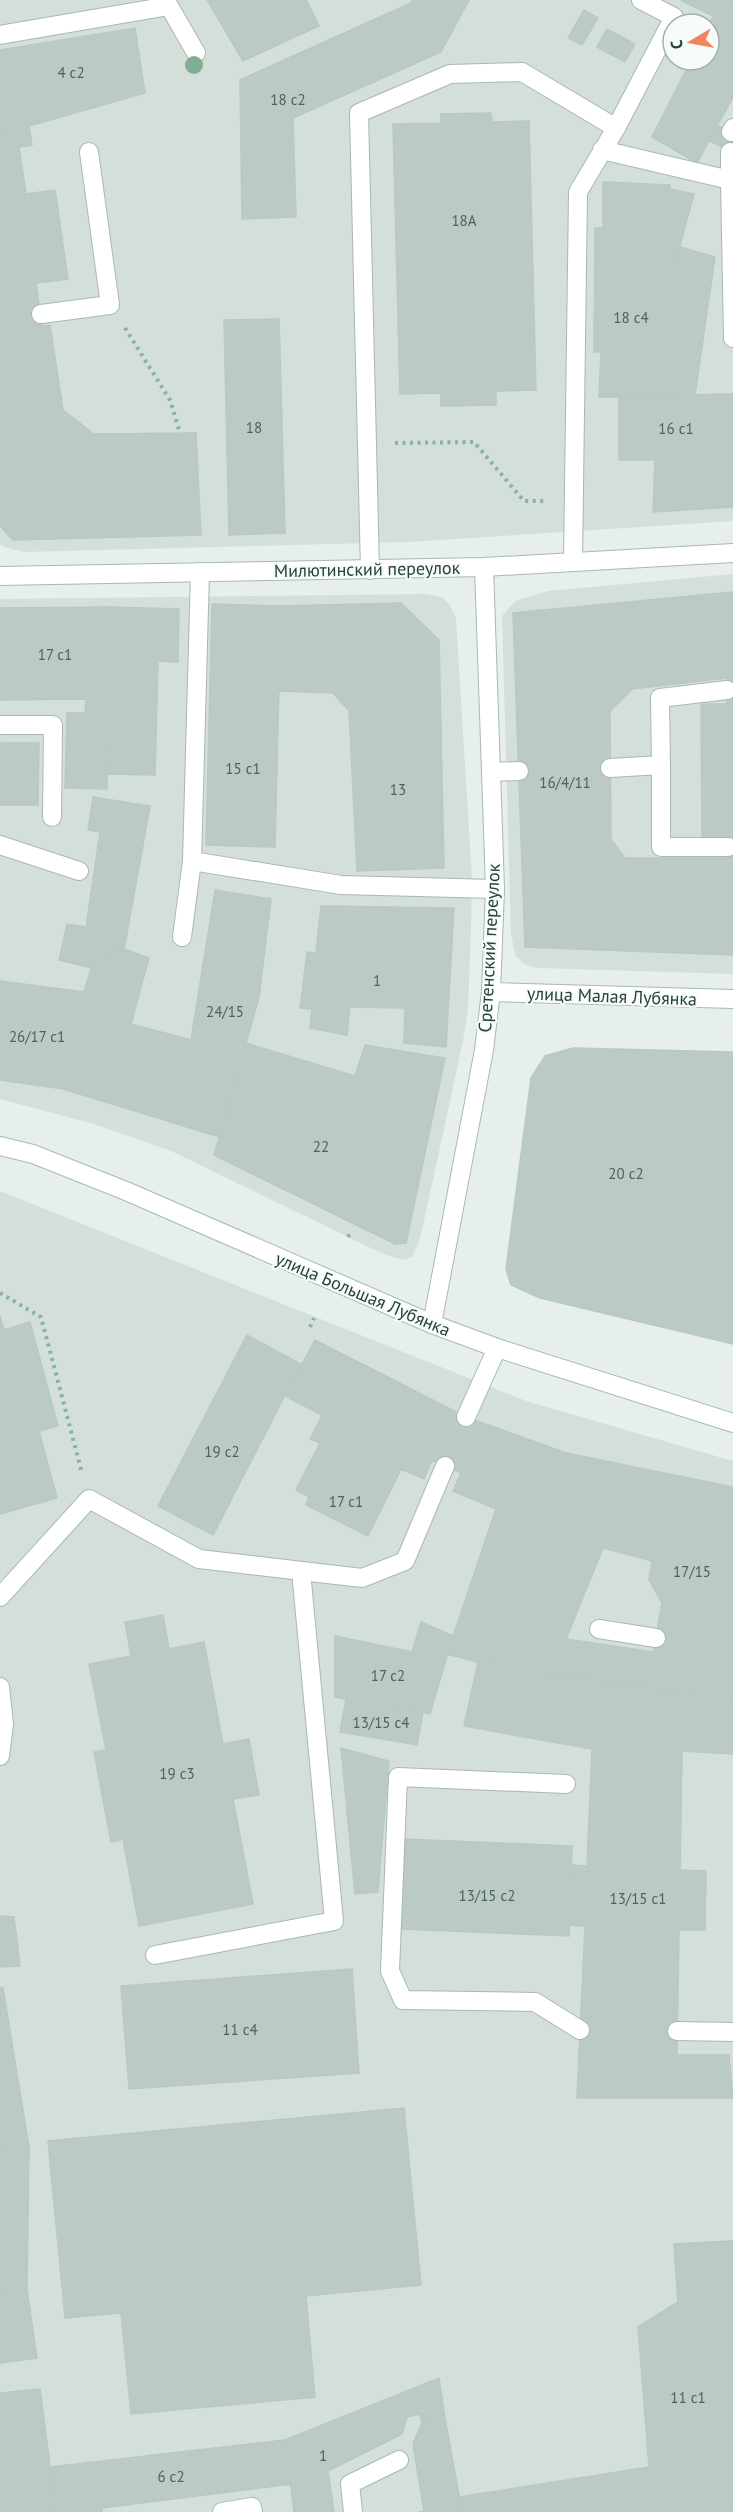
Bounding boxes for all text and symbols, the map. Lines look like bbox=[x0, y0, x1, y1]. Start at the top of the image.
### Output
north arrow bbox=[661, 12, 721, 72]
text: С bbox=[666, 38, 687, 51]
house number: 4 с2 bbox=[57, 63, 85, 82]
house number: 18 с2 bbox=[270, 90, 306, 109]
house number: 18А bbox=[451, 211, 477, 230]
house number: 18 с4 bbox=[613, 308, 649, 327]
house number: 18 bbox=[246, 418, 262, 437]
house number: 16 с1 bbox=[658, 419, 694, 438]
street label: Милютинский переулок bbox=[274, 556, 461, 582]
house number: 17 с1 bbox=[38, 645, 72, 664]
house number: 15 с1 bbox=[225, 759, 261, 778]
house number: 16/4/11 bbox=[539, 773, 591, 792]
house number: 13 bbox=[390, 780, 406, 799]
street label: Сретенский переулок bbox=[473, 863, 505, 1033]
house number: 1 bbox=[373, 971, 381, 990]
street label: улица Малая Лубянка bbox=[527, 982, 697, 1010]
house number: 24/15 bbox=[206, 1002, 244, 1021]
house number: 26/17 с1 bbox=[9, 1027, 65, 1046]
house number: 22 bbox=[313, 1137, 329, 1156]
house number: 20 с2 bbox=[608, 1164, 644, 1183]
street label: улица Большая Лубянка bbox=[272, 1247, 454, 1341]
house number: 19 с2 bbox=[204, 1442, 240, 1461]
house number: 17 с1 bbox=[329, 1492, 363, 1511]
house number: 17/15 bbox=[673, 1562, 711, 1581]
house number: 17 с2 bbox=[371, 1666, 405, 1685]
house number: 13/15 с4 bbox=[353, 1713, 409, 1732]
house number: 19 с3 bbox=[159, 1764, 195, 1783]
house number: 13/15 с2 bbox=[459, 1886, 515, 1905]
house number: 13/15 с1 bbox=[610, 1889, 666, 1908]
house number: 11 с4 bbox=[222, 2020, 258, 2039]
house number: 11 с1 bbox=[670, 2388, 706, 2407]
house number: 1 bbox=[319, 2446, 327, 2465]
house number: 6 с2 bbox=[157, 2467, 185, 2486]

